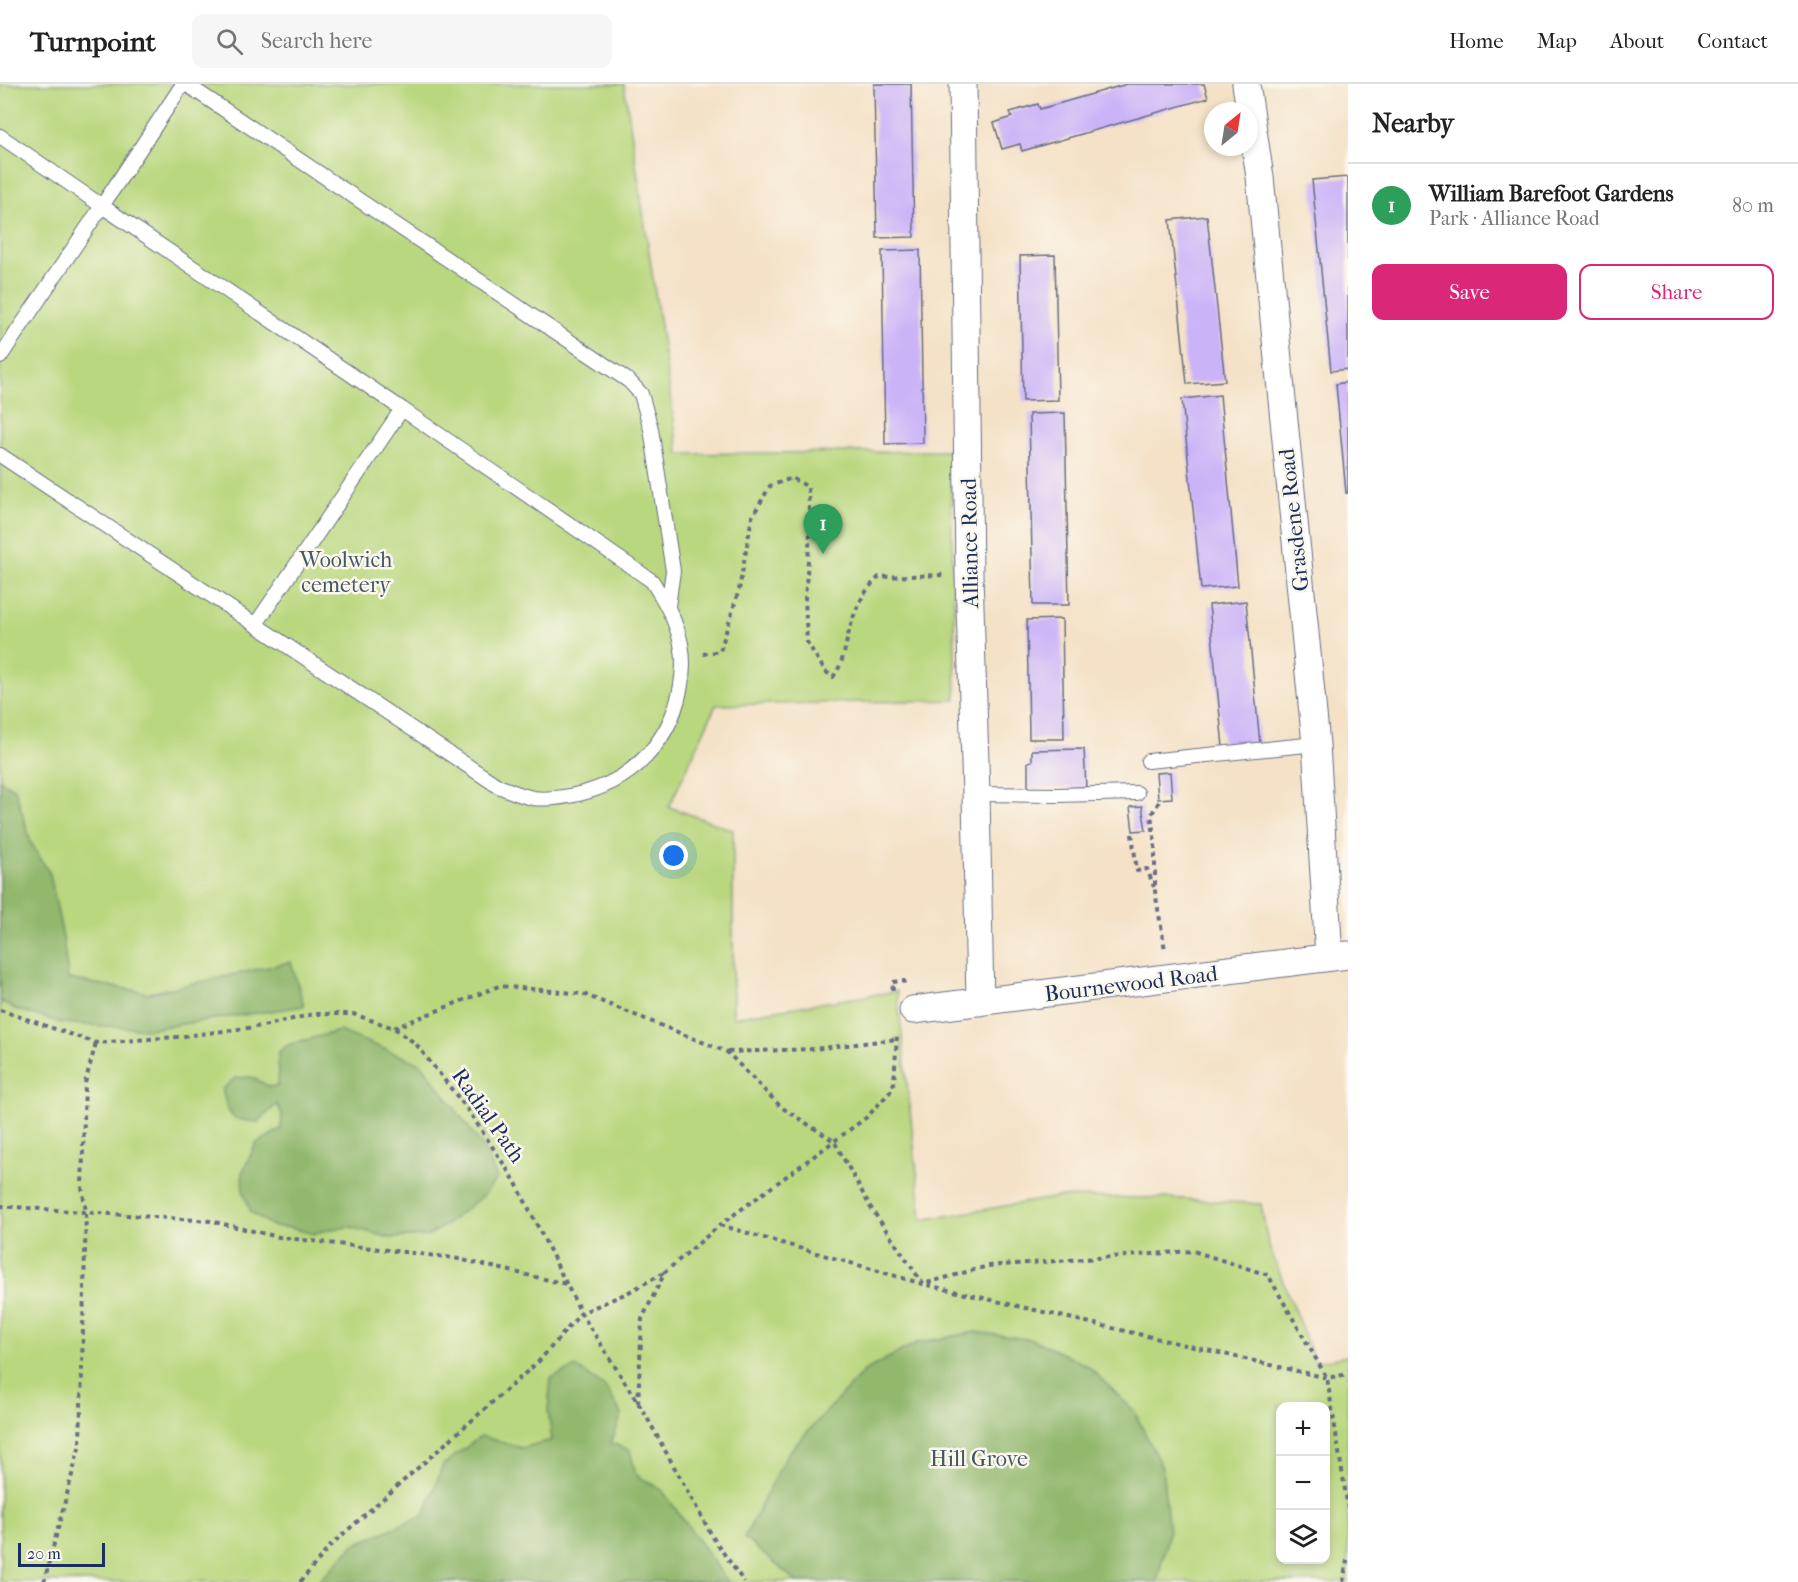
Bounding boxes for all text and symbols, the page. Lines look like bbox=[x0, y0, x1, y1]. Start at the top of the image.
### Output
search box bbox=[192, 14, 612, 68]
text: Turnpoint bbox=[30, 25, 156, 58]
icon: search bbox=[213, 25, 246, 58]
text: Search here bbox=[261, 28, 372, 54]
text: Home bbox=[1449, 29, 1504, 53]
text: Map bbox=[1537, 29, 1577, 53]
text: About bbox=[1610, 29, 1664, 53]
text: Contact bbox=[1697, 29, 1768, 53]
north arrow bbox=[1204, 102, 1258, 156]
text: Nearby bbox=[1372, 108, 1454, 139]
text: William Barefoot Gardens bbox=[1429, 181, 1674, 207]
text: 1 bbox=[1388, 194, 1395, 217]
text: 80 m bbox=[1732, 194, 1774, 217]
text: Park · Alliance Road bbox=[1429, 207, 1600, 230]
button: Save bbox=[1372, 264, 1567, 320]
button: Share bbox=[1579, 264, 1774, 320]
street label: Grasdene Road bbox=[1273, 446, 1314, 593]
street label: Alliance Road bbox=[956, 477, 984, 609]
pin: 1 bbox=[804, 504, 842, 554]
park label: Woolwich cemetery bbox=[299, 547, 393, 598]
your location bbox=[659, 841, 688, 870]
street label: Bournewood Road bbox=[1043, 960, 1220, 1008]
street label: Radial Path bbox=[446, 1063, 531, 1168]
map controls bbox=[1276, 1402, 1330, 1564]
button: + bbox=[1276, 1402, 1330, 1456]
park label: Hill Grove bbox=[930, 1446, 1028, 1472]
button: − bbox=[1276, 1456, 1330, 1510]
button: layers bbox=[1276, 1510, 1330, 1564]
scale bar bbox=[18, 1540, 105, 1568]
text: 20 m bbox=[27, 1544, 61, 1563]

